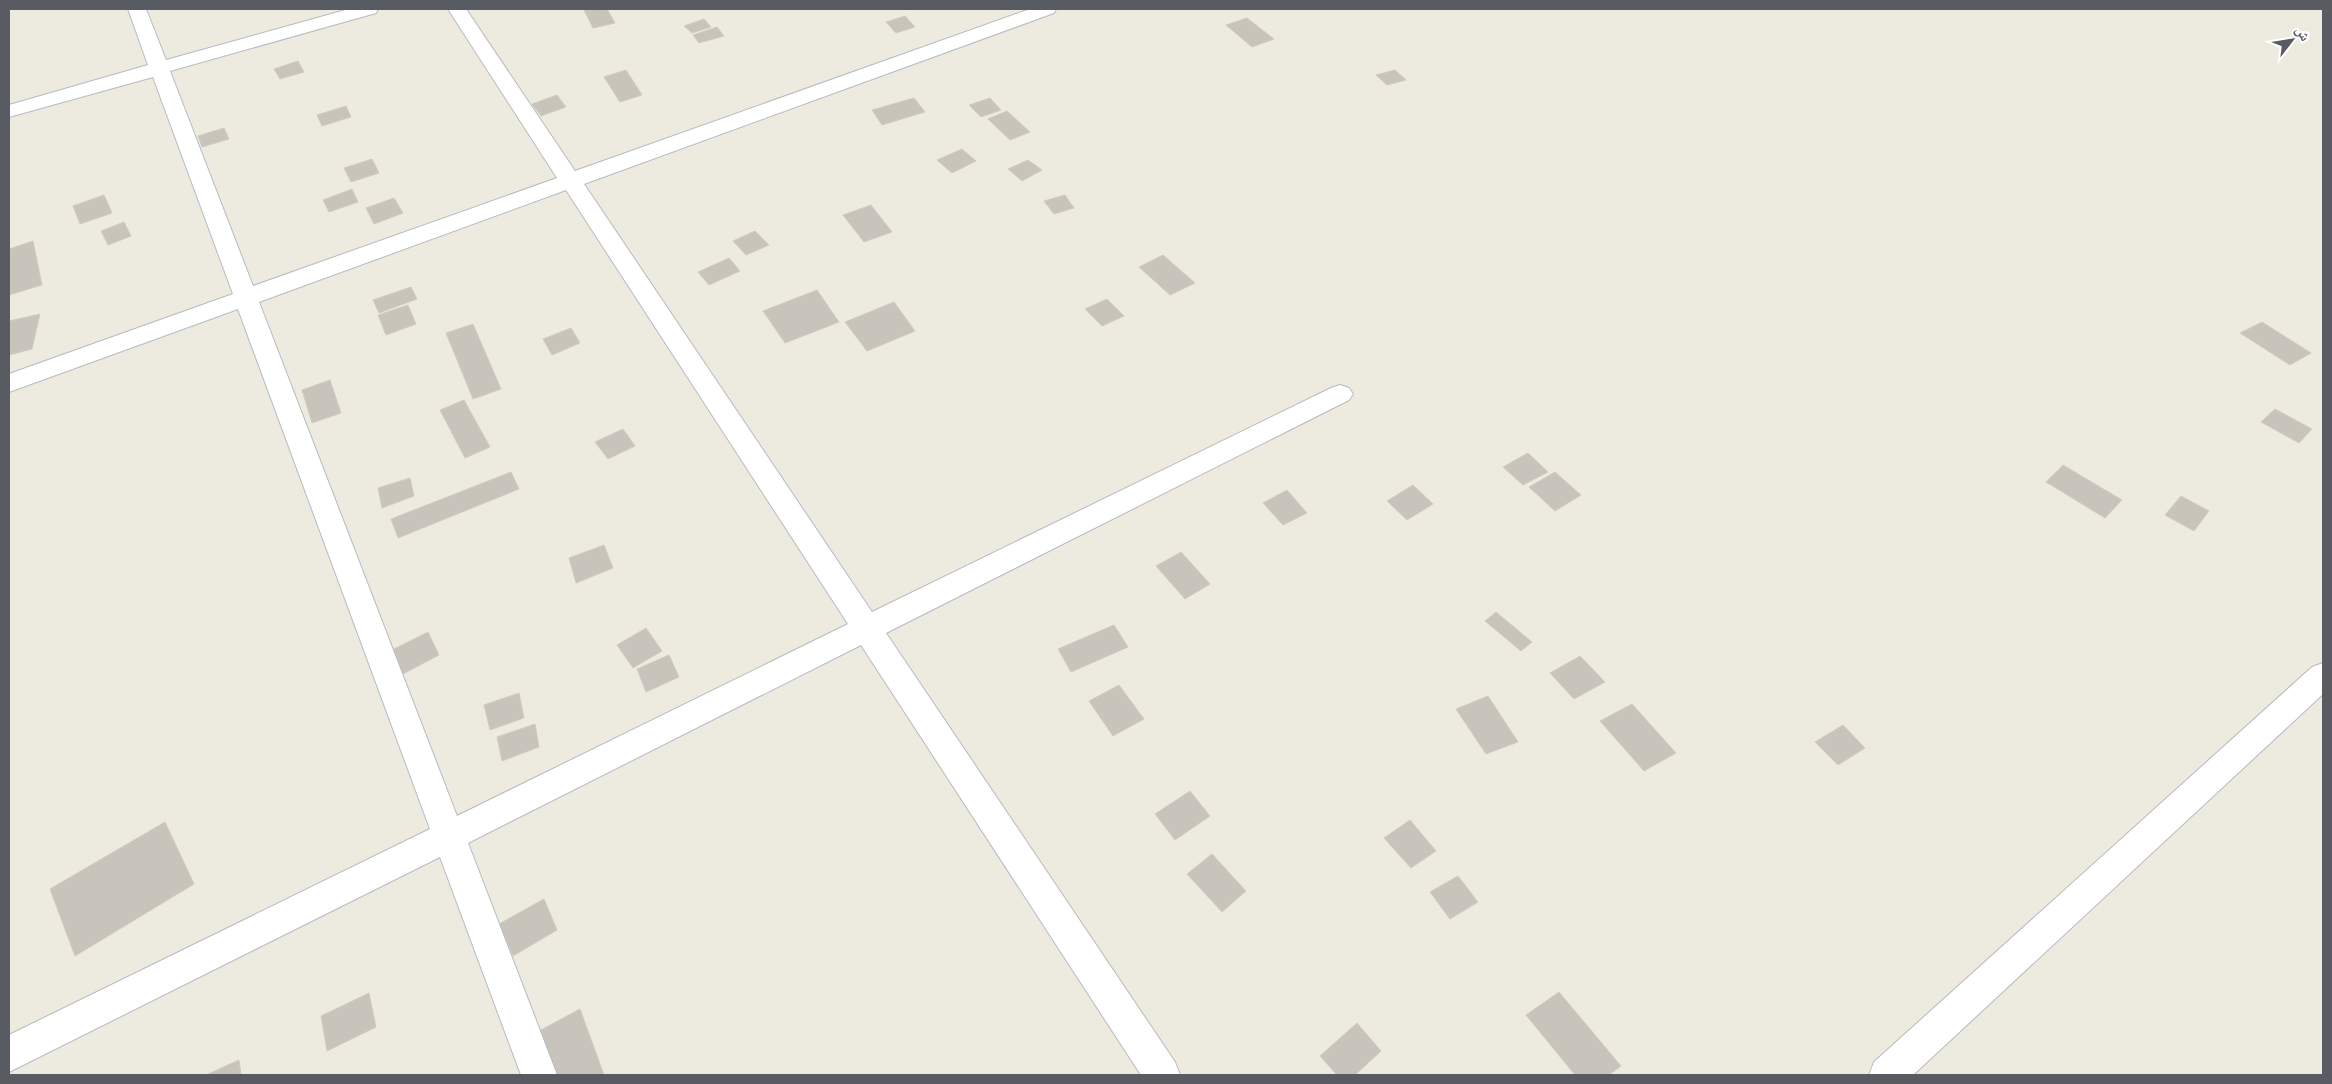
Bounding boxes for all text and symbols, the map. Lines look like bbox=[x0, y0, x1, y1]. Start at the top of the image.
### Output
north arrow bbox=[2267, 15, 2317, 65]
text: ش bbox=[2292, 23, 2314, 44]

